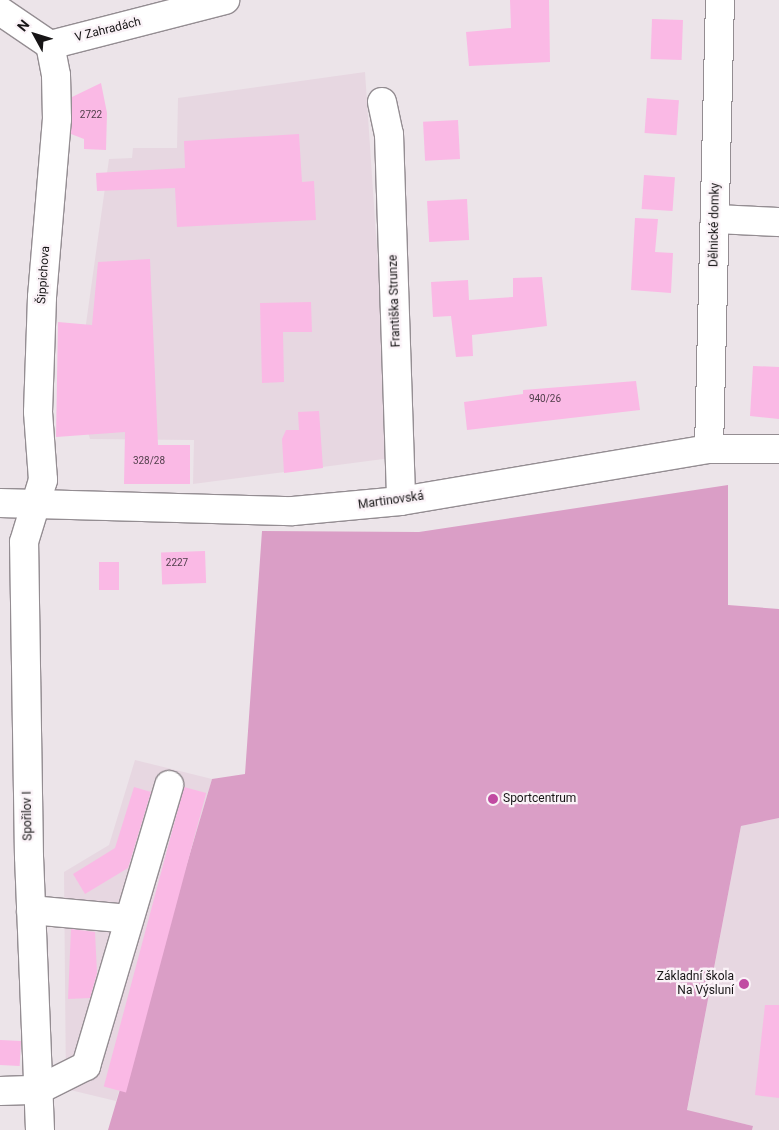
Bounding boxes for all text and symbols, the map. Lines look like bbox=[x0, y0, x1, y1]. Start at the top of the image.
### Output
north arrow bbox=[10, 10, 60, 60]
street label: V Zahradách bbox=[74, 15, 142, 45]
text: N bbox=[14, 17, 33, 34]
house number: 2722 bbox=[80, 109, 102, 121]
street label: Dělnické domky bbox=[707, 183, 723, 267]
street label: Šippichova bbox=[35, 245, 53, 305]
street label: Františka Strunze bbox=[386, 254, 404, 348]
house number: 940/26 bbox=[529, 393, 561, 405]
house number: 328/28 bbox=[133, 455, 165, 467]
street label: Martinovská bbox=[357, 489, 425, 513]
house number: 2227 bbox=[166, 557, 188, 569]
street label: Spořilov I bbox=[20, 791, 36, 841]
place label: Sportcentrum bbox=[503, 792, 576, 806]
marker: Sportcentrum bbox=[487, 793, 499, 805]
place label: Základní škola Na Výsluní bbox=[657, 970, 734, 998]
marker: Základní škola Na Výsluní bbox=[738, 978, 750, 990]

